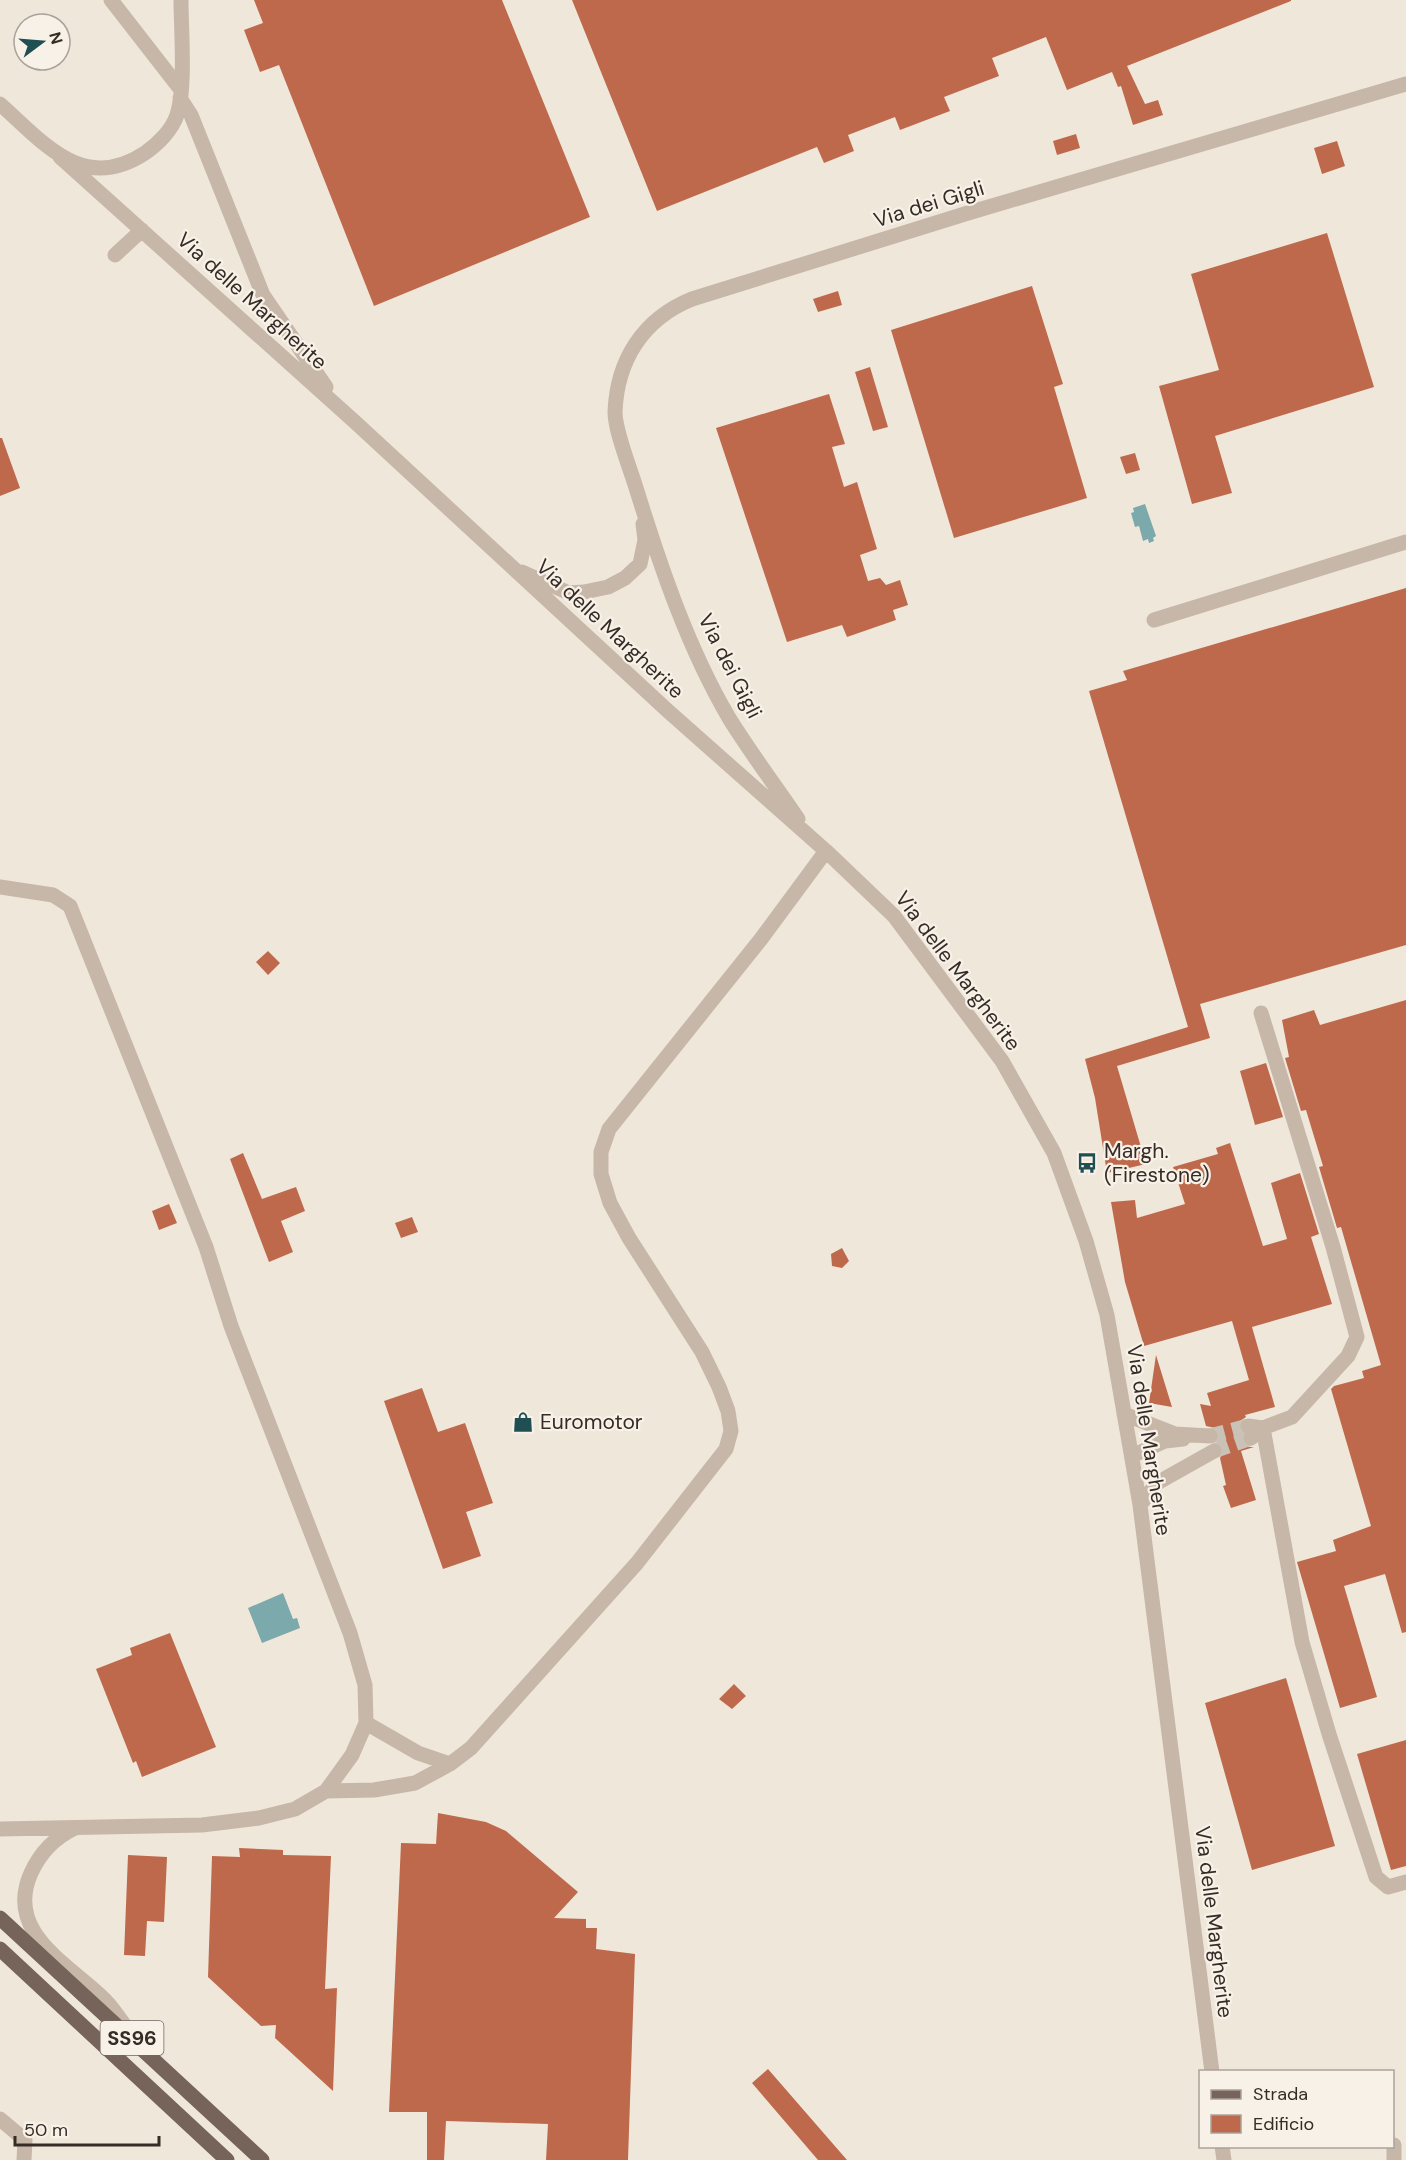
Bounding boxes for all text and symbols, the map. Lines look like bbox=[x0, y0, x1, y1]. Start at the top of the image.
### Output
north arrow bbox=[12, 12, 72, 72]
text: N bbox=[44, 29, 68, 47]
street label: Via dei Gigli bbox=[870, 174, 988, 234]
street label: Via delle Margherite bbox=[171, 226, 333, 376]
street label: Via delle Margherite bbox=[530, 553, 690, 705]
street label: Via dei Gigli bbox=[692, 609, 768, 723]
street label: Via delle Margherite bbox=[889, 885, 1027, 1057]
place label: Margh. (Firestone) bbox=[1104, 1137, 1210, 1189]
bus stop icon: Margh. (Firestone) bbox=[1075, 1151, 1099, 1175]
street label: Via delle Margherite bbox=[1120, 1342, 1178, 1538]
place label: Euromotor bbox=[540, 1408, 643, 1436]
shop icon: Euromotor bbox=[511, 1410, 535, 1434]
street label: Via delle Margherite bbox=[1188, 1824, 1240, 2020]
road number: SS96 bbox=[100, 2021, 164, 2055]
legend bbox=[1199, 2070, 1394, 2148]
text: Strada bbox=[1253, 2082, 1308, 2106]
scale bar bbox=[15, 2109, 159, 2147]
text: Edificio bbox=[1253, 2112, 1314, 2136]
text: 50 m bbox=[24, 2118, 68, 2142]

